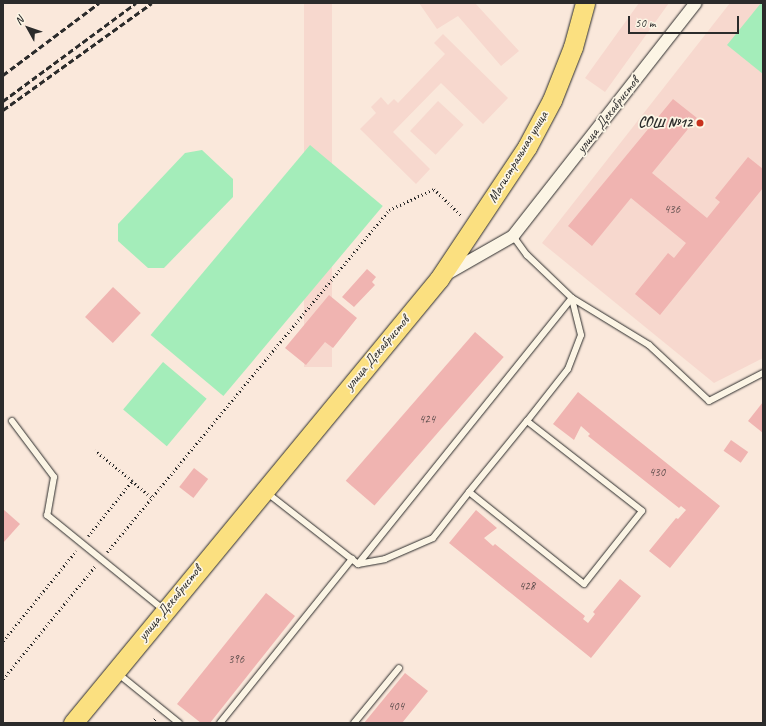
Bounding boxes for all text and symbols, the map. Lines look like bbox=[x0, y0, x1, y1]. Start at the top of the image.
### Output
north arrow bbox=[8, 8, 48, 48]
scale bar bbox=[630, 8, 741, 34]
text: N bbox=[11, 13, 26, 27]
text: 50 m bbox=[635, 15, 655, 31]
street label: улица Декабристов bbox=[573, 73, 643, 157]
street label: Магистральная улица bbox=[484, 108, 552, 206]
place label: СОШ №12 bbox=[638, 115, 692, 131]
marker: СОШ №12 bbox=[695, 118, 705, 128]
house number: 436 bbox=[664, 203, 680, 217]
street label: улица Декабристов bbox=[341, 312, 413, 394]
house number: 424 bbox=[419, 413, 435, 427]
house number: 430 bbox=[649, 466, 665, 480]
street label: улица Декабристов bbox=[134, 562, 206, 644]
house number: 428 bbox=[519, 580, 535, 594]
house number: 396 bbox=[228, 653, 244, 667]
house number: 404 bbox=[388, 700, 404, 714]

